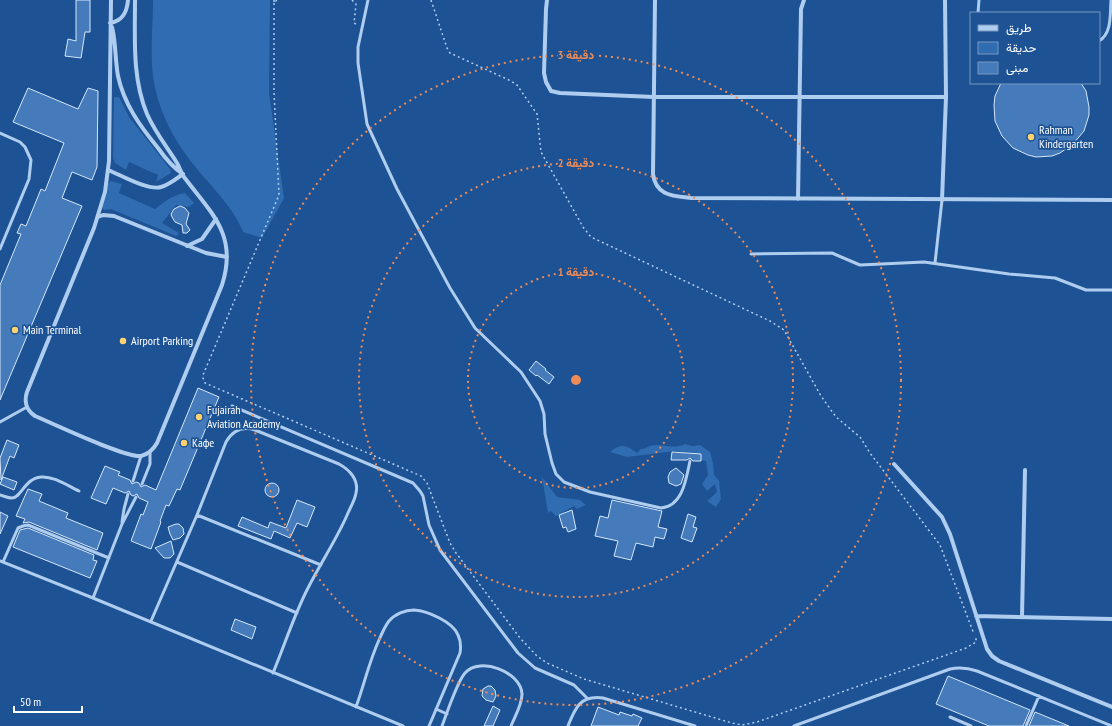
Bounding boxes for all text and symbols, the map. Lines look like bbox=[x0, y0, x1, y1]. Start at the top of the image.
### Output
legend bbox=[970, 12, 1100, 84]
text: طريق bbox=[1006, 20, 1032, 36]
text: حديقة bbox=[1006, 40, 1036, 55]
text: 3 دقيقة bbox=[558, 47, 594, 62]
text: مبنى bbox=[1006, 60, 1028, 76]
place label: Rahman Kindergarten bbox=[1039, 122, 1093, 151]
marker: Rahman Kindergarten bbox=[1026, 132, 1036, 142]
text: 2 دقيقة bbox=[558, 155, 594, 170]
text: 1 دقيقة bbox=[558, 264, 594, 279]
place label: Main Terminal bbox=[23, 322, 81, 337]
marker: Main Terminal bbox=[10, 325, 20, 335]
place label: Airport Parking bbox=[131, 333, 193, 348]
marker: Airport Parking bbox=[118, 336, 128, 346]
centre of rings bbox=[569, 373, 583, 387]
place label: Fujairah Aviation Academy bbox=[207, 402, 281, 431]
marker: Fujairah Aviation Academy bbox=[194, 412, 204, 422]
place label: Кафе bbox=[192, 435, 214, 450]
marker: Кафе bbox=[179, 438, 189, 448]
scale bar bbox=[14, 688, 82, 714]
text: 50 m bbox=[20, 694, 41, 709]

